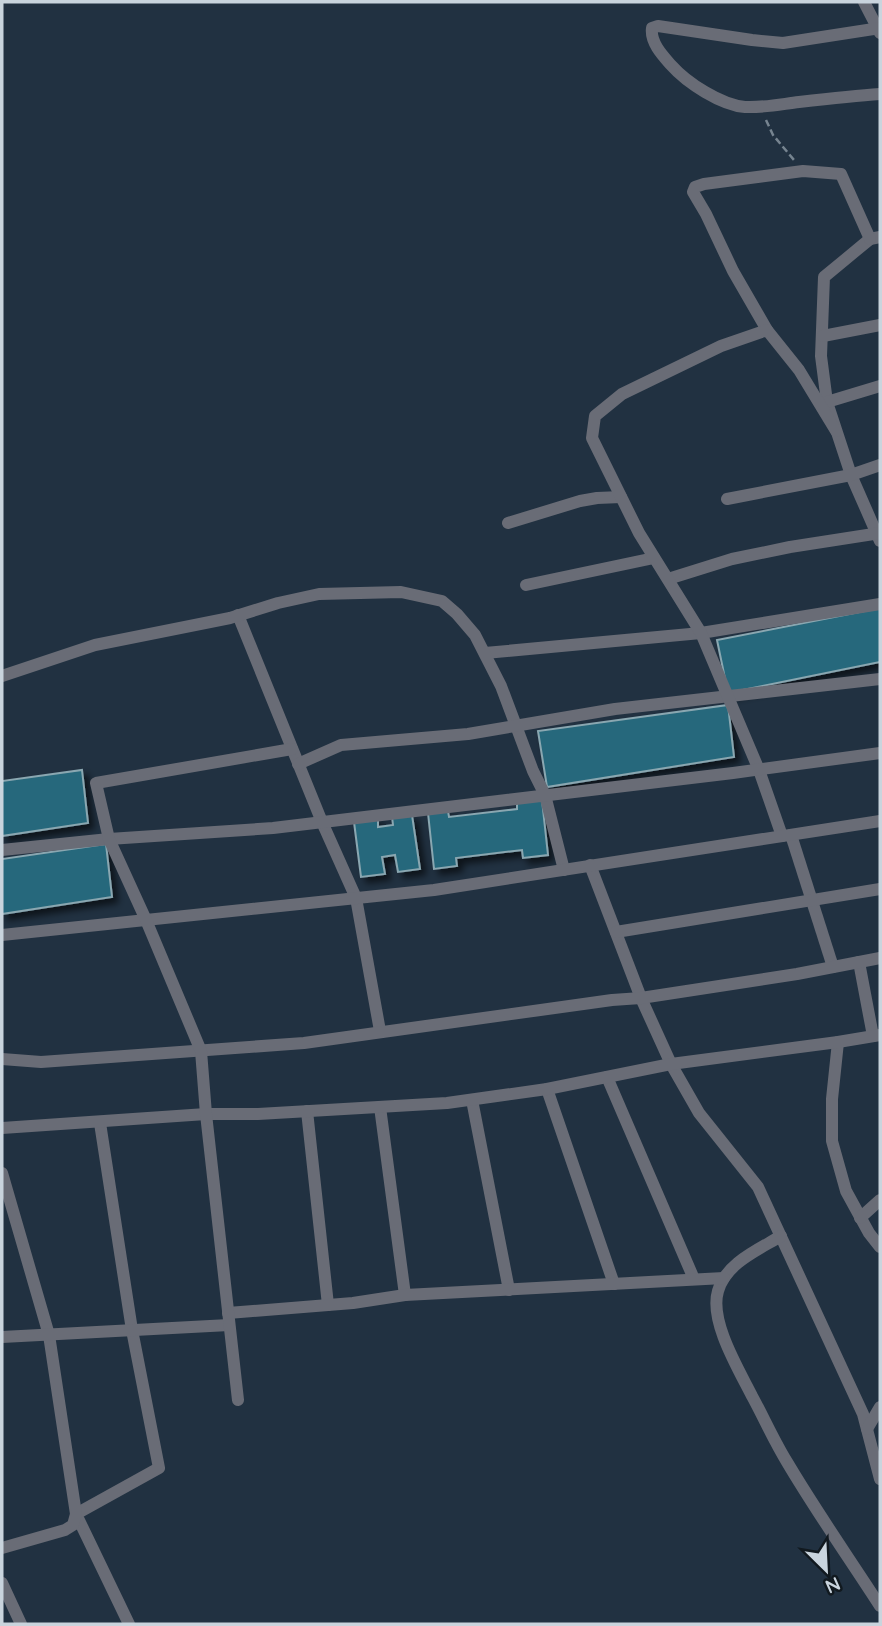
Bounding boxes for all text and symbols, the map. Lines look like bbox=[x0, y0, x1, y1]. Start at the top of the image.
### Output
north arrow bbox=[791, 1535, 861, 1605]
text: N bbox=[822, 1572, 844, 1599]

